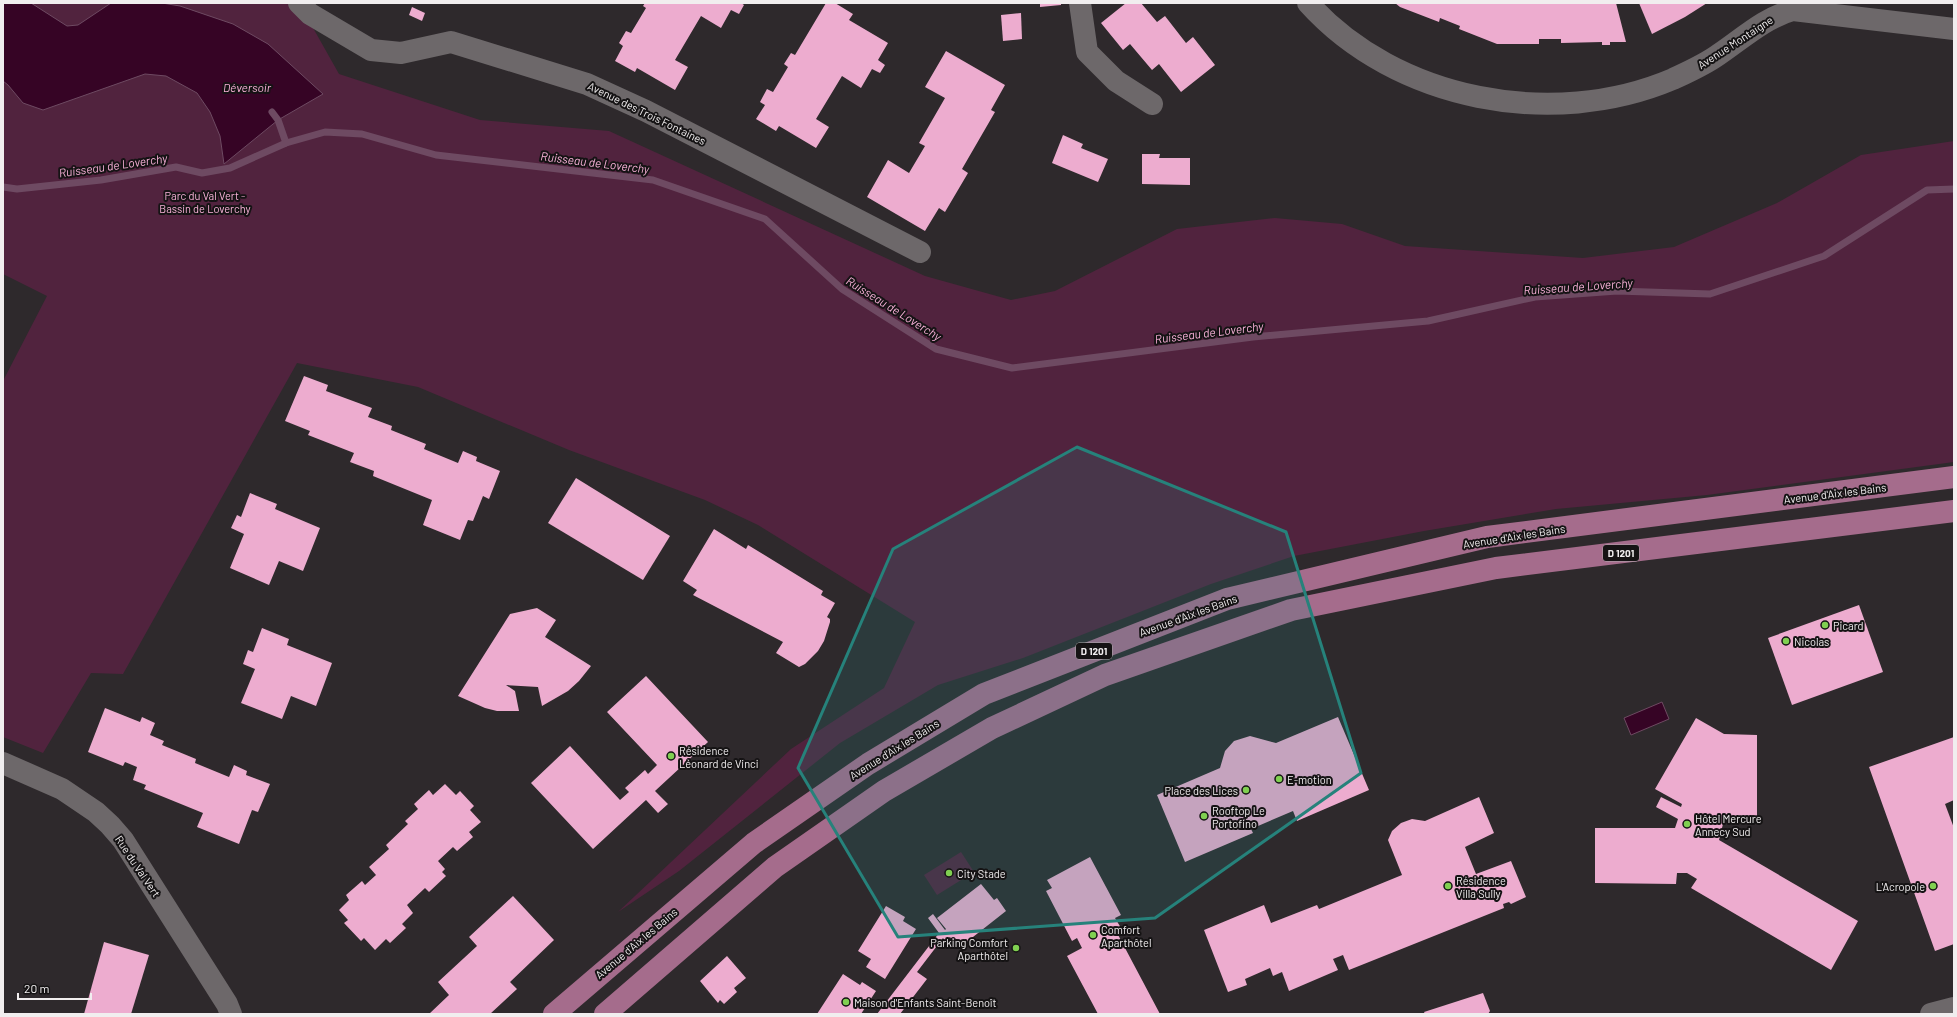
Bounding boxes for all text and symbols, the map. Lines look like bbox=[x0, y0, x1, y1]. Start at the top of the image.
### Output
street label: Avenue Montaigne bbox=[1695, 13, 1775, 71]
street label: Avenue des Trois Fontaines bbox=[586, 79, 708, 147]
water label: Déversoir bbox=[223, 80, 272, 94]
water label: Ruisseau de Loverchy bbox=[540, 148, 651, 176]
water label: Ruisseau de Loverchy bbox=[58, 150, 169, 180]
park label: Parc du Val Vert - Bassin de Loverchy bbox=[159, 189, 251, 215]
water label: Ruisseau de Loverchy bbox=[844, 273, 945, 343]
water label: Ruisseau de Loverchy bbox=[1523, 275, 1634, 297]
water label: Ruisseau de Loverchy bbox=[1154, 318, 1265, 346]
street label: Avenue d'Aix les Bains bbox=[1783, 480, 1887, 506]
street label: Avenue d'Aix les Bains bbox=[1462, 522, 1566, 550]
road number: D 1201 bbox=[1603, 545, 1639, 561]
street label: Avenue d'Aix les Bains bbox=[1137, 591, 1239, 639]
place label: Picard bbox=[1833, 619, 1864, 632]
marker: Picard bbox=[1820, 620, 1830, 630]
place label: Nicolas bbox=[1794, 635, 1829, 648]
marker: Nicolas bbox=[1781, 636, 1791, 646]
road number: D 1201 bbox=[1076, 643, 1112, 659]
street label: Avenue d'Aix les Bains bbox=[847, 716, 941, 782]
place label: Résidence Léonard de Vinci bbox=[679, 744, 759, 770]
marker: Résidence Léonard de Vinci bbox=[666, 751, 676, 761]
place label: E-motion bbox=[1287, 773, 1332, 786]
marker: E-motion bbox=[1274, 774, 1284, 784]
place label: Place des Lices bbox=[1165, 784, 1238, 797]
marker: Place des Lices bbox=[1241, 785, 1251, 795]
place label: Rooftop Le Portofino bbox=[1212, 804, 1265, 830]
marker: Rooftop Le Portofino bbox=[1199, 811, 1209, 821]
place label: Hôtel Mercure Annecy Sud bbox=[1695, 812, 1762, 838]
marker: Hôtel Mercure Annecy Sud bbox=[1682, 819, 1692, 829]
street label: Rue du Val Vert bbox=[113, 833, 163, 899]
place label: City Stade bbox=[957, 867, 1006, 880]
marker: City Stade bbox=[944, 868, 954, 878]
place label: Résidence Villa Sully bbox=[1456, 874, 1506, 900]
place label: L'Acropole bbox=[1876, 880, 1925, 893]
marker: Résidence Villa Sully bbox=[1443, 881, 1453, 891]
marker: L'Acropole bbox=[1928, 881, 1938, 891]
street label: Avenue d'Aix les Bains bbox=[592, 905, 680, 981]
place label: Comfort Aparthôtel bbox=[1101, 923, 1151, 949]
marker: Comfort Aparthôtel bbox=[1088, 930, 1098, 940]
place label: Parking Comfort Aparthôtel bbox=[930, 936, 1008, 962]
marker: Parking Comfort Aparthôtel bbox=[1011, 943, 1021, 953]
scale bar bbox=[18, 975, 91, 1001]
text: 20 m bbox=[24, 981, 50, 995]
place label: Maison d'Enfants Saint-Benoît bbox=[854, 996, 996, 1009]
marker: Maison d'Enfants Saint-Benoît bbox=[841, 997, 851, 1007]

